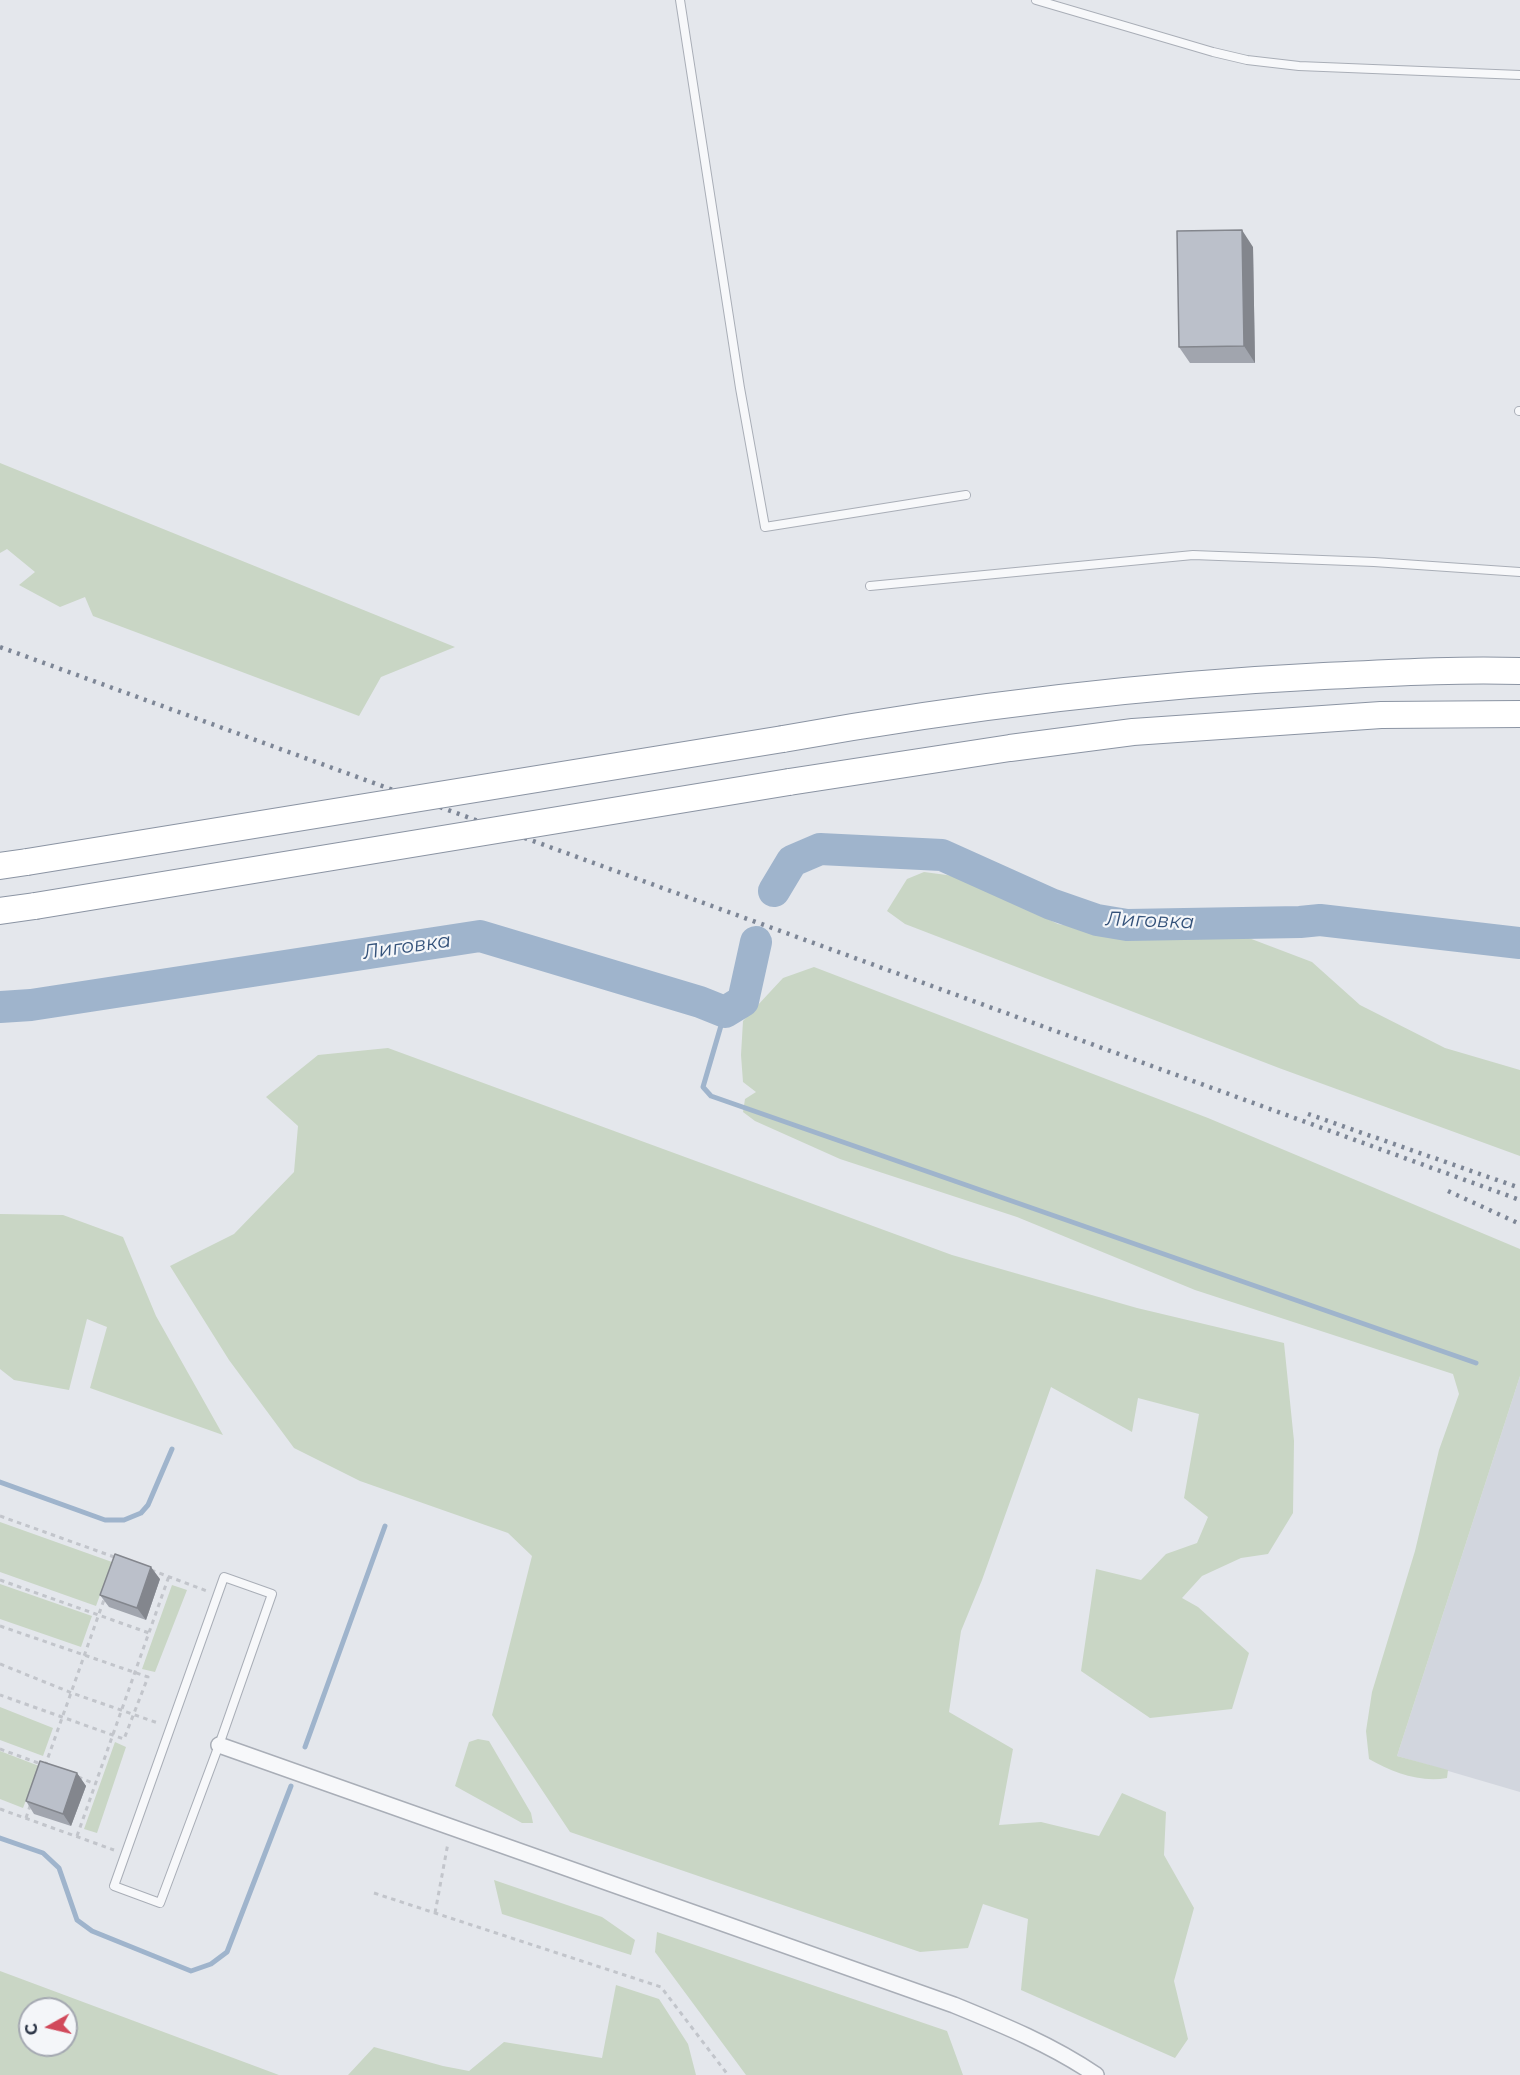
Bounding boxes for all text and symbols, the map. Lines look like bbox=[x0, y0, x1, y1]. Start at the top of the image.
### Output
water label: Лиговка bbox=[1105, 907, 1195, 935]
water label: Лиговка bbox=[362, 929, 452, 965]
north arrow bbox=[18, 1997, 78, 2057]
text: С bbox=[21, 2022, 42, 2036]

